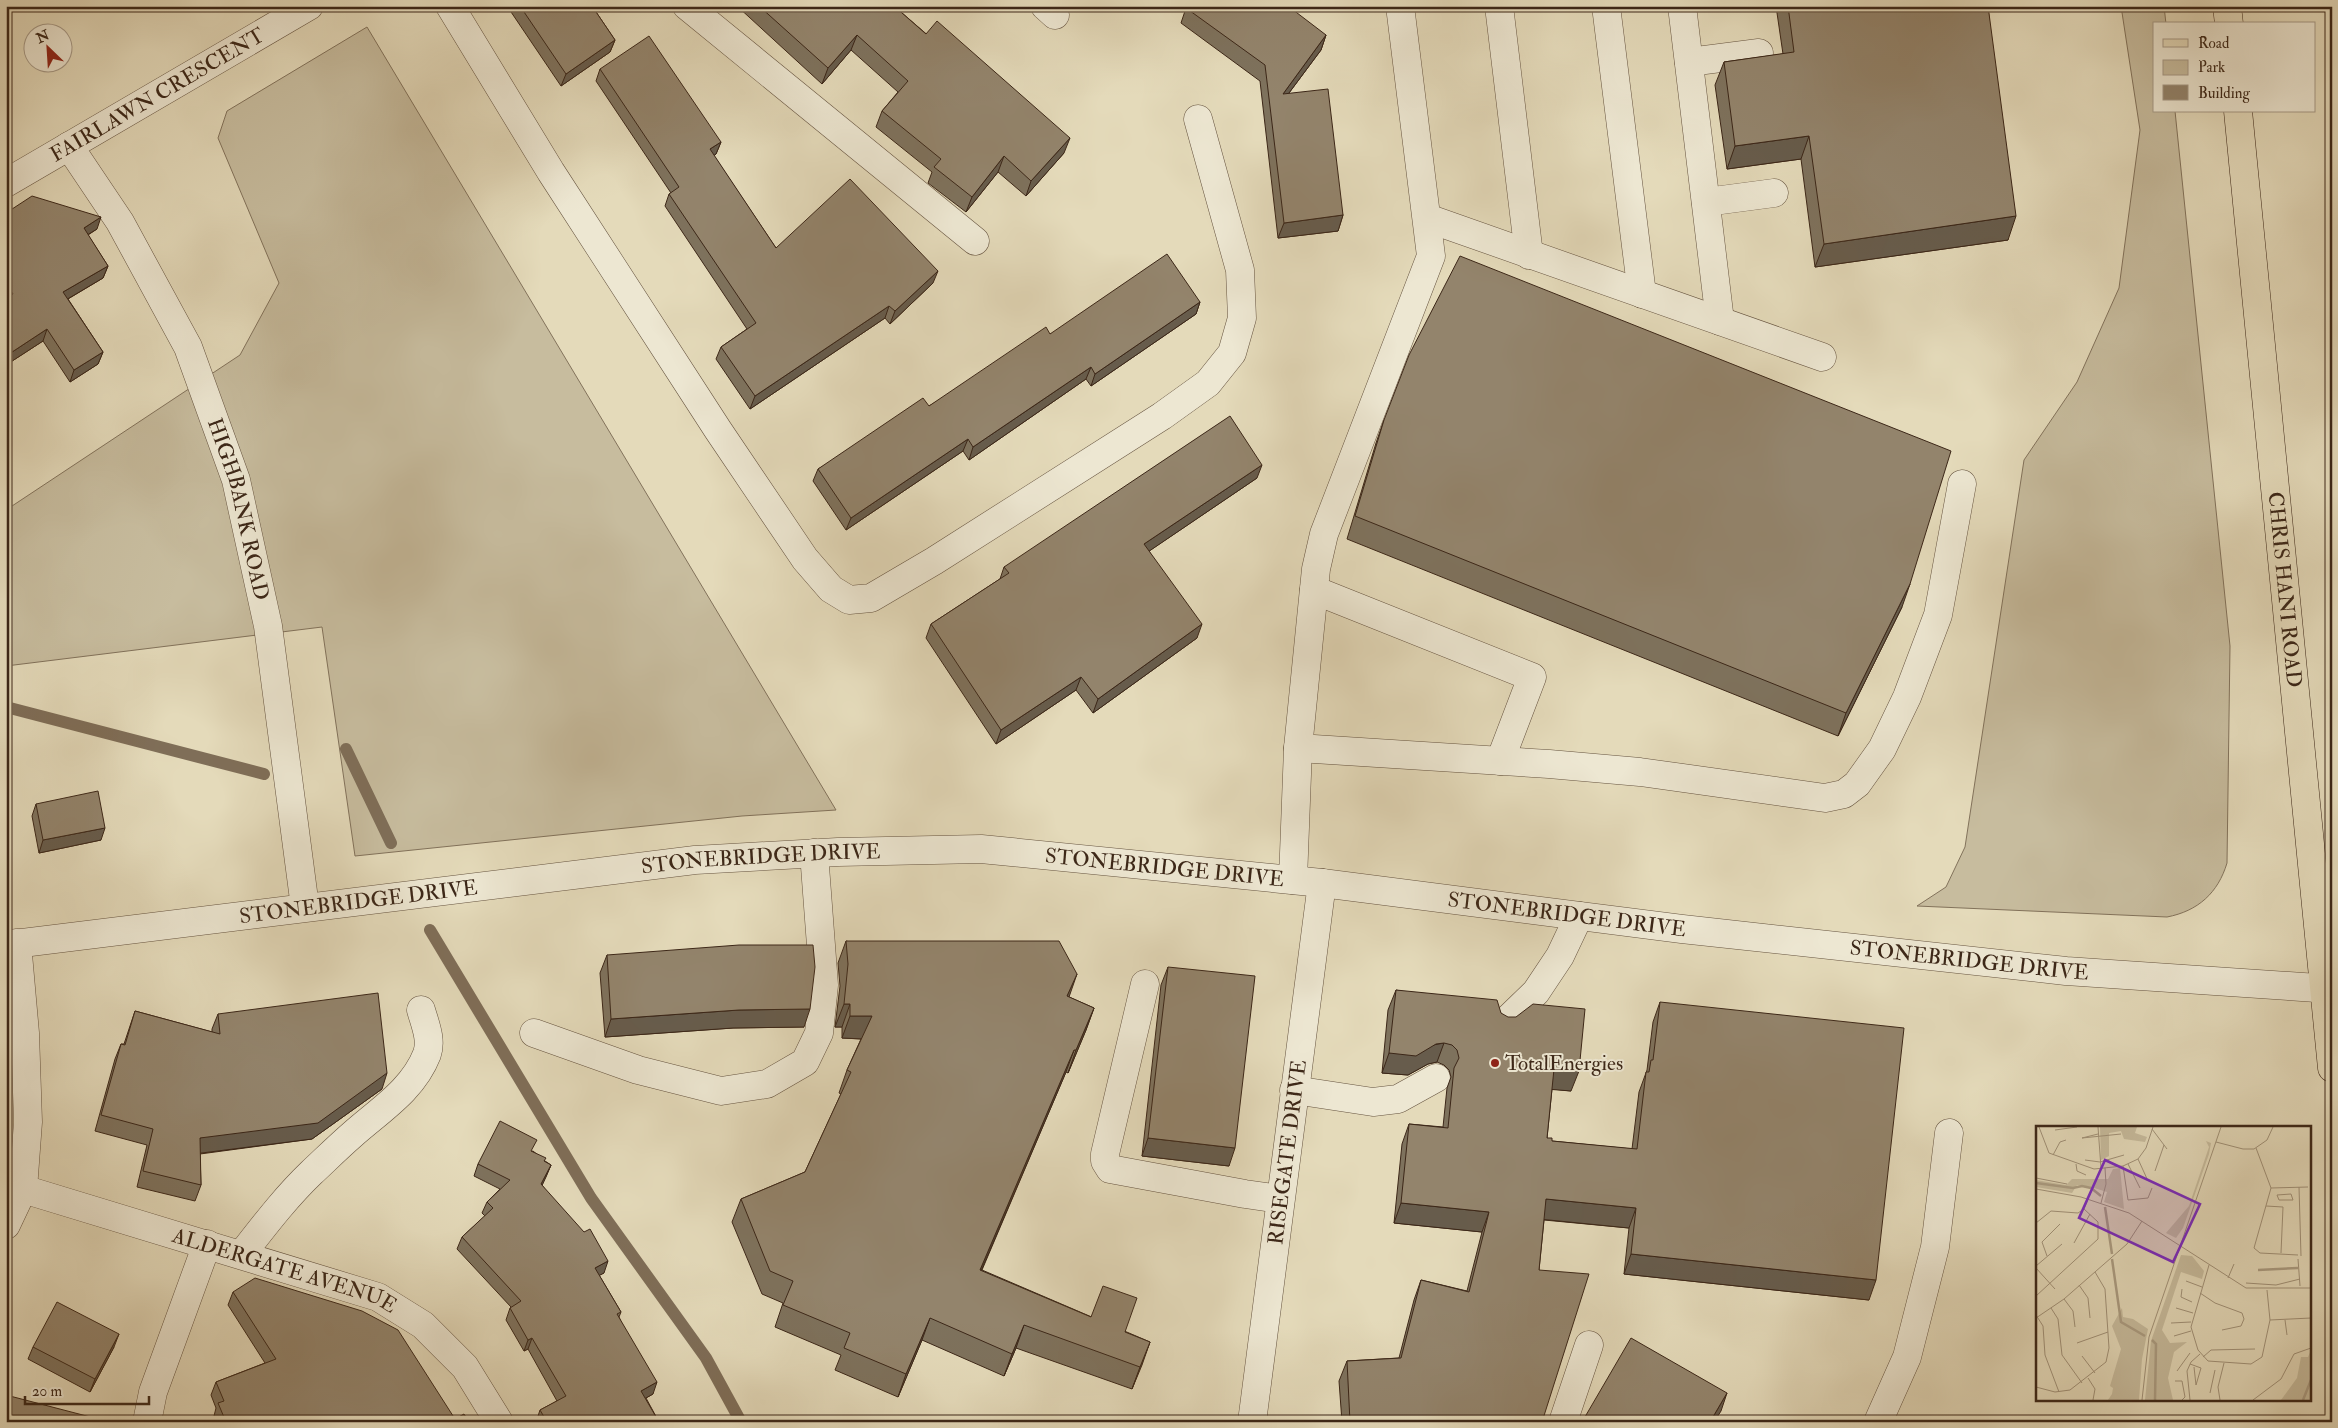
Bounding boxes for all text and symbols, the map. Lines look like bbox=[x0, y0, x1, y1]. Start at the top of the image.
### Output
street label: FAIRLAWN CRESCENT bbox=[45, 21, 270, 168]
north arrow bbox=[22, 22, 72, 72]
legend bbox=[2153, 22, 2316, 112]
text: N bbox=[33, 26, 52, 47]
text: Road bbox=[2198, 34, 2230, 53]
text: Park bbox=[2198, 58, 2225, 77]
text: Building bbox=[2198, 84, 2250, 103]
street label: HIGHBANK ROAD bbox=[201, 414, 275, 603]
street label: CHRIS HANI ROAD bbox=[2262, 491, 2308, 689]
street label: STONEBRIDGE DRIVE bbox=[640, 838, 881, 880]
street label: STONEBRIDGE DRIVE bbox=[1044, 842, 1285, 893]
street label: STONEBRIDGE DRIVE bbox=[238, 873, 479, 930]
street label: STONEBRIDGE DRIVE bbox=[1446, 886, 1687, 943]
street label: STONEBRIDGE DRIVE bbox=[1849, 934, 2089, 986]
place label: TotalEnergies bbox=[1505, 1050, 1623, 1077]
marker: TotalEnergies bbox=[1489, 1057, 1501, 1069]
street label: RISEGATE DRIVE bbox=[1262, 1058, 1312, 1246]
inset map bbox=[2036, 1126, 2310, 1400]
street label: ALDERGATE AVENUE bbox=[168, 1221, 402, 1319]
scale bar bbox=[25, 1373, 149, 1405]
text: 20 m bbox=[32, 1382, 62, 1401]

